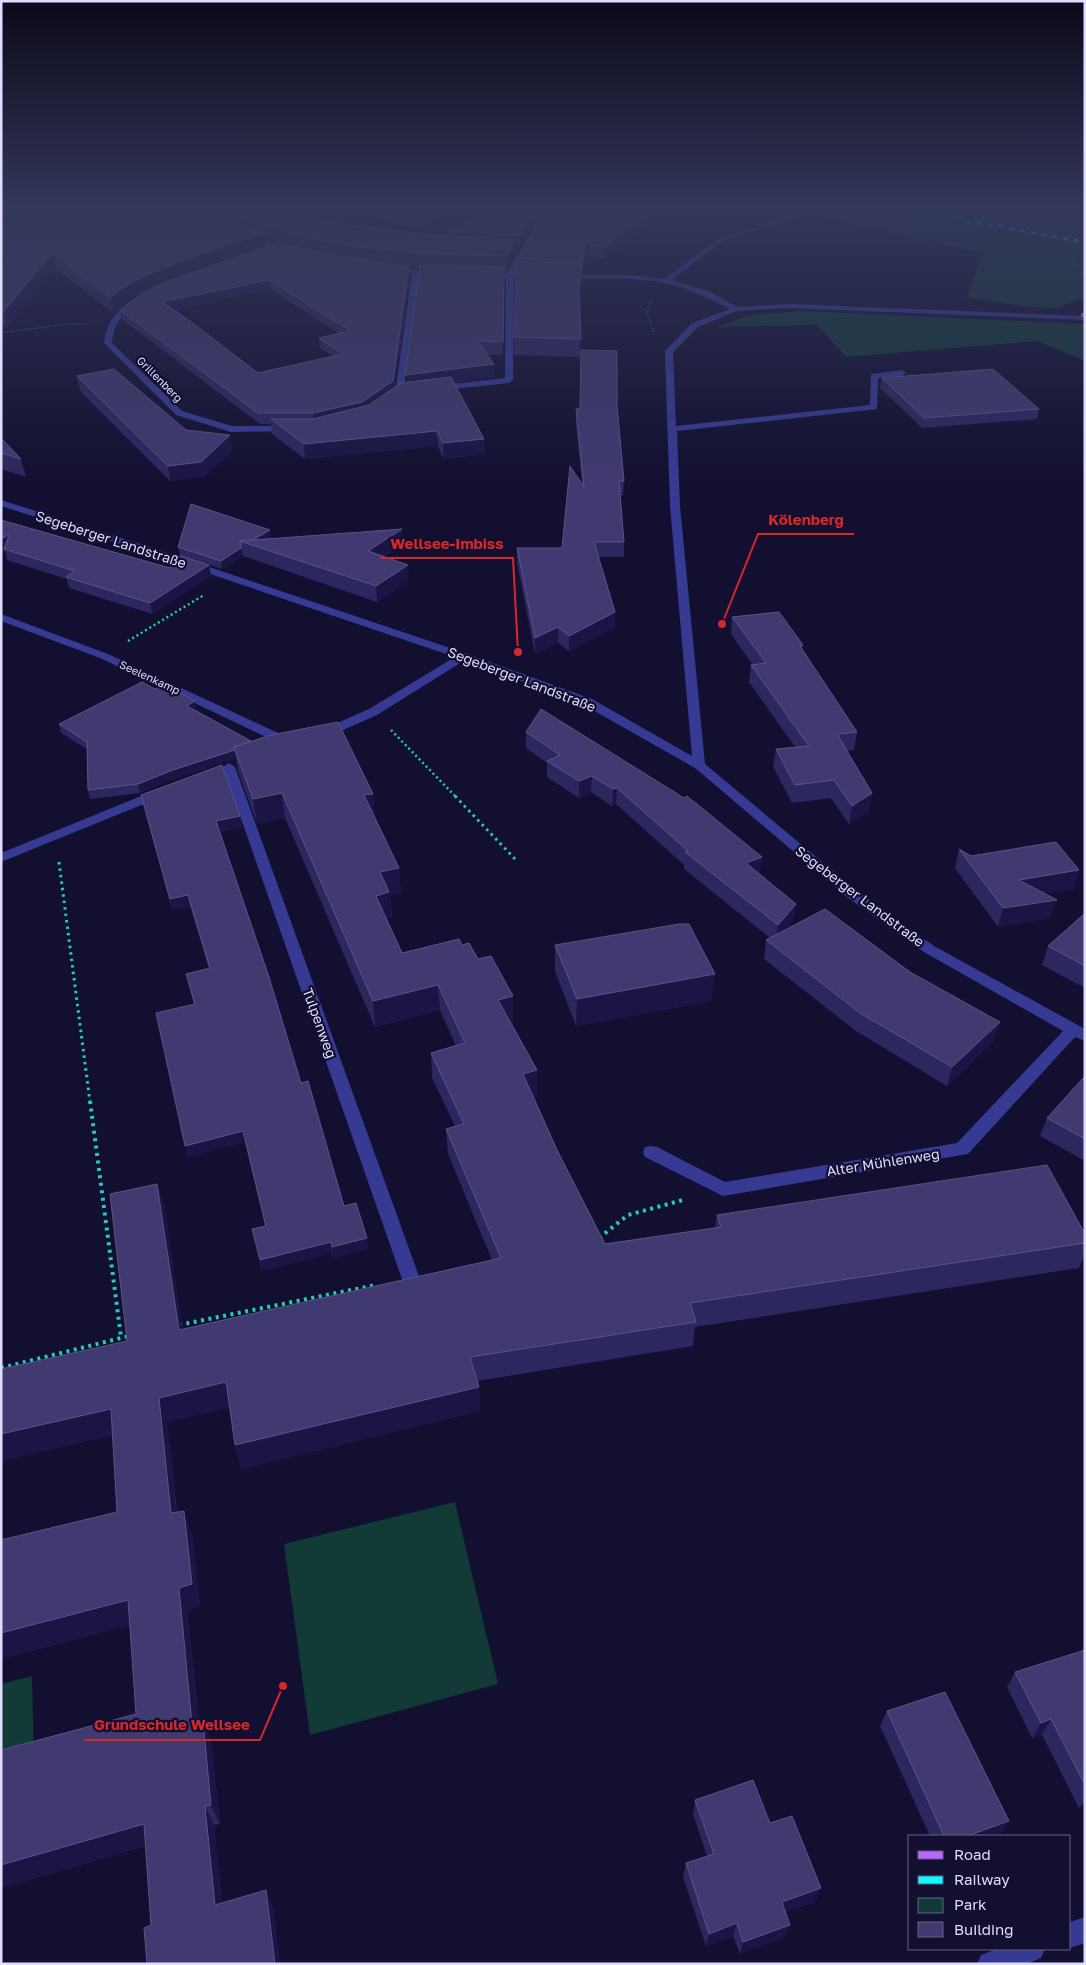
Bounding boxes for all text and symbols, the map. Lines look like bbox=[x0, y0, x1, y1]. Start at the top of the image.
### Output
street label: Grillenberg bbox=[134, 353, 186, 405]
callout: Kölenberg bbox=[758, 504, 854, 534]
street label: Segeberger Landstraße bbox=[34, 507, 188, 571]
text: Kölenberg bbox=[768, 510, 844, 528]
callout: Wellsee-Imbiss bbox=[380, 528, 513, 558]
text: Wellsee-Imbiss bbox=[390, 534, 504, 552]
street label: Segeberger Landstraße bbox=[446, 643, 598, 715]
street label: Seelenkamp bbox=[118, 657, 182, 697]
street label: Segeberger Landstraße bbox=[792, 842, 928, 950]
street label: Tulpenweg bbox=[299, 986, 341, 1060]
street label: Alter Mühlenweg bbox=[825, 1145, 941, 1179]
callout: Grundschule Wellsee bbox=[84, 1710, 260, 1740]
text: Grundschule Wellsee bbox=[94, 1715, 250, 1733]
legend bbox=[908, 1835, 1071, 1950]
text: Road bbox=[954, 1845, 991, 1863]
text: Railway bbox=[954, 1870, 1010, 1888]
text: Park bbox=[954, 1895, 987, 1913]
text: Building bbox=[954, 1920, 1014, 1938]

